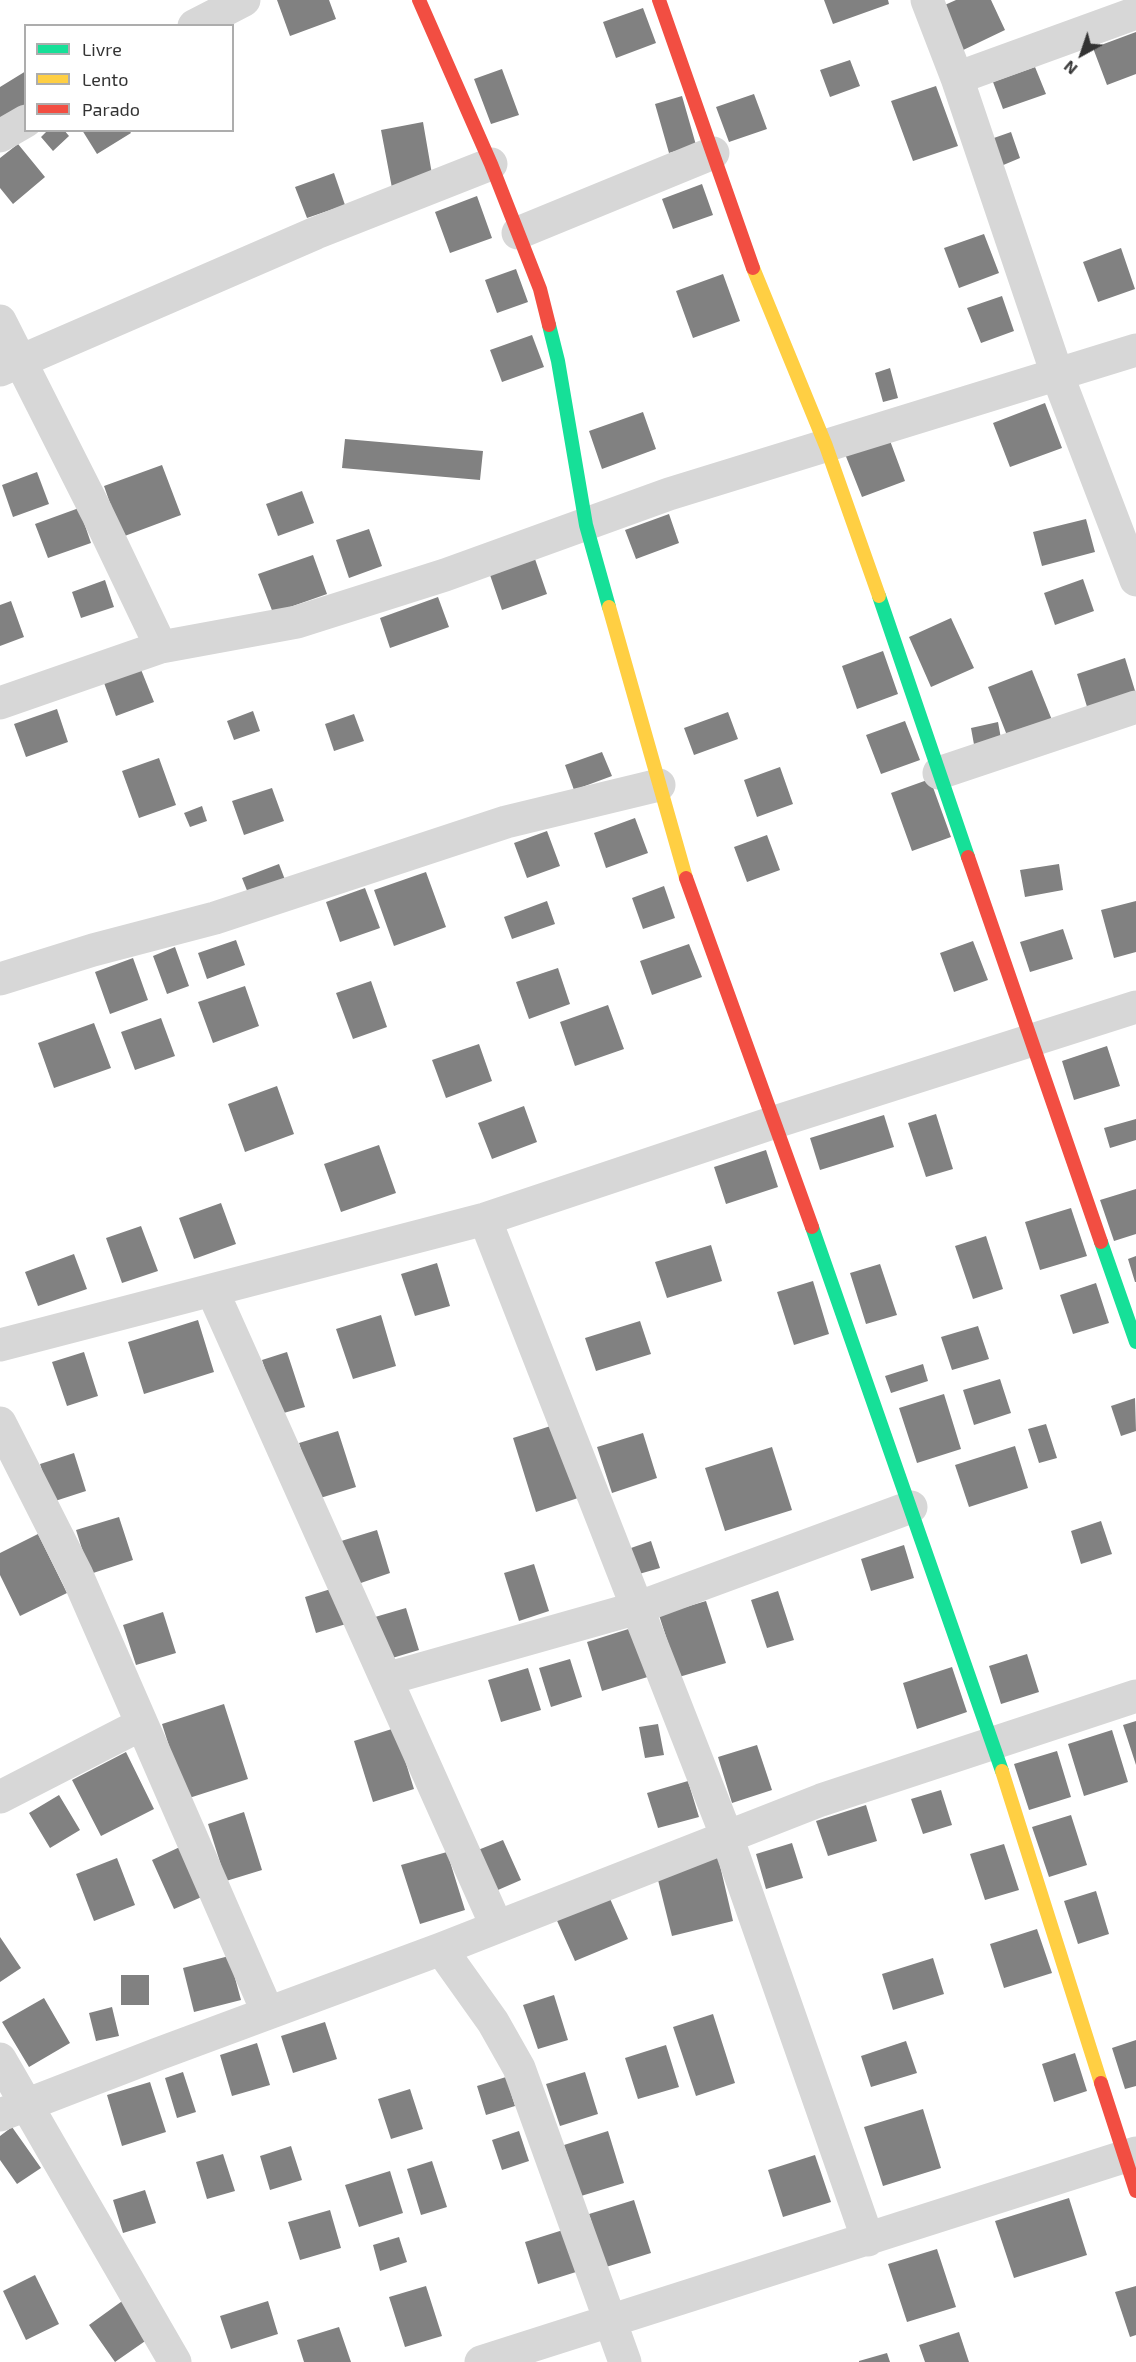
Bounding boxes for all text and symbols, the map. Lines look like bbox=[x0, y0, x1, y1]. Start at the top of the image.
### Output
legend bbox=[24, 24, 234, 132]
north arrow bbox=[1052, 24, 1112, 84]
text: Livre bbox=[82, 38, 122, 60]
text: N bbox=[1060, 57, 1081, 79]
text: Lento bbox=[82, 68, 128, 90]
text: Parado bbox=[82, 98, 140, 120]

